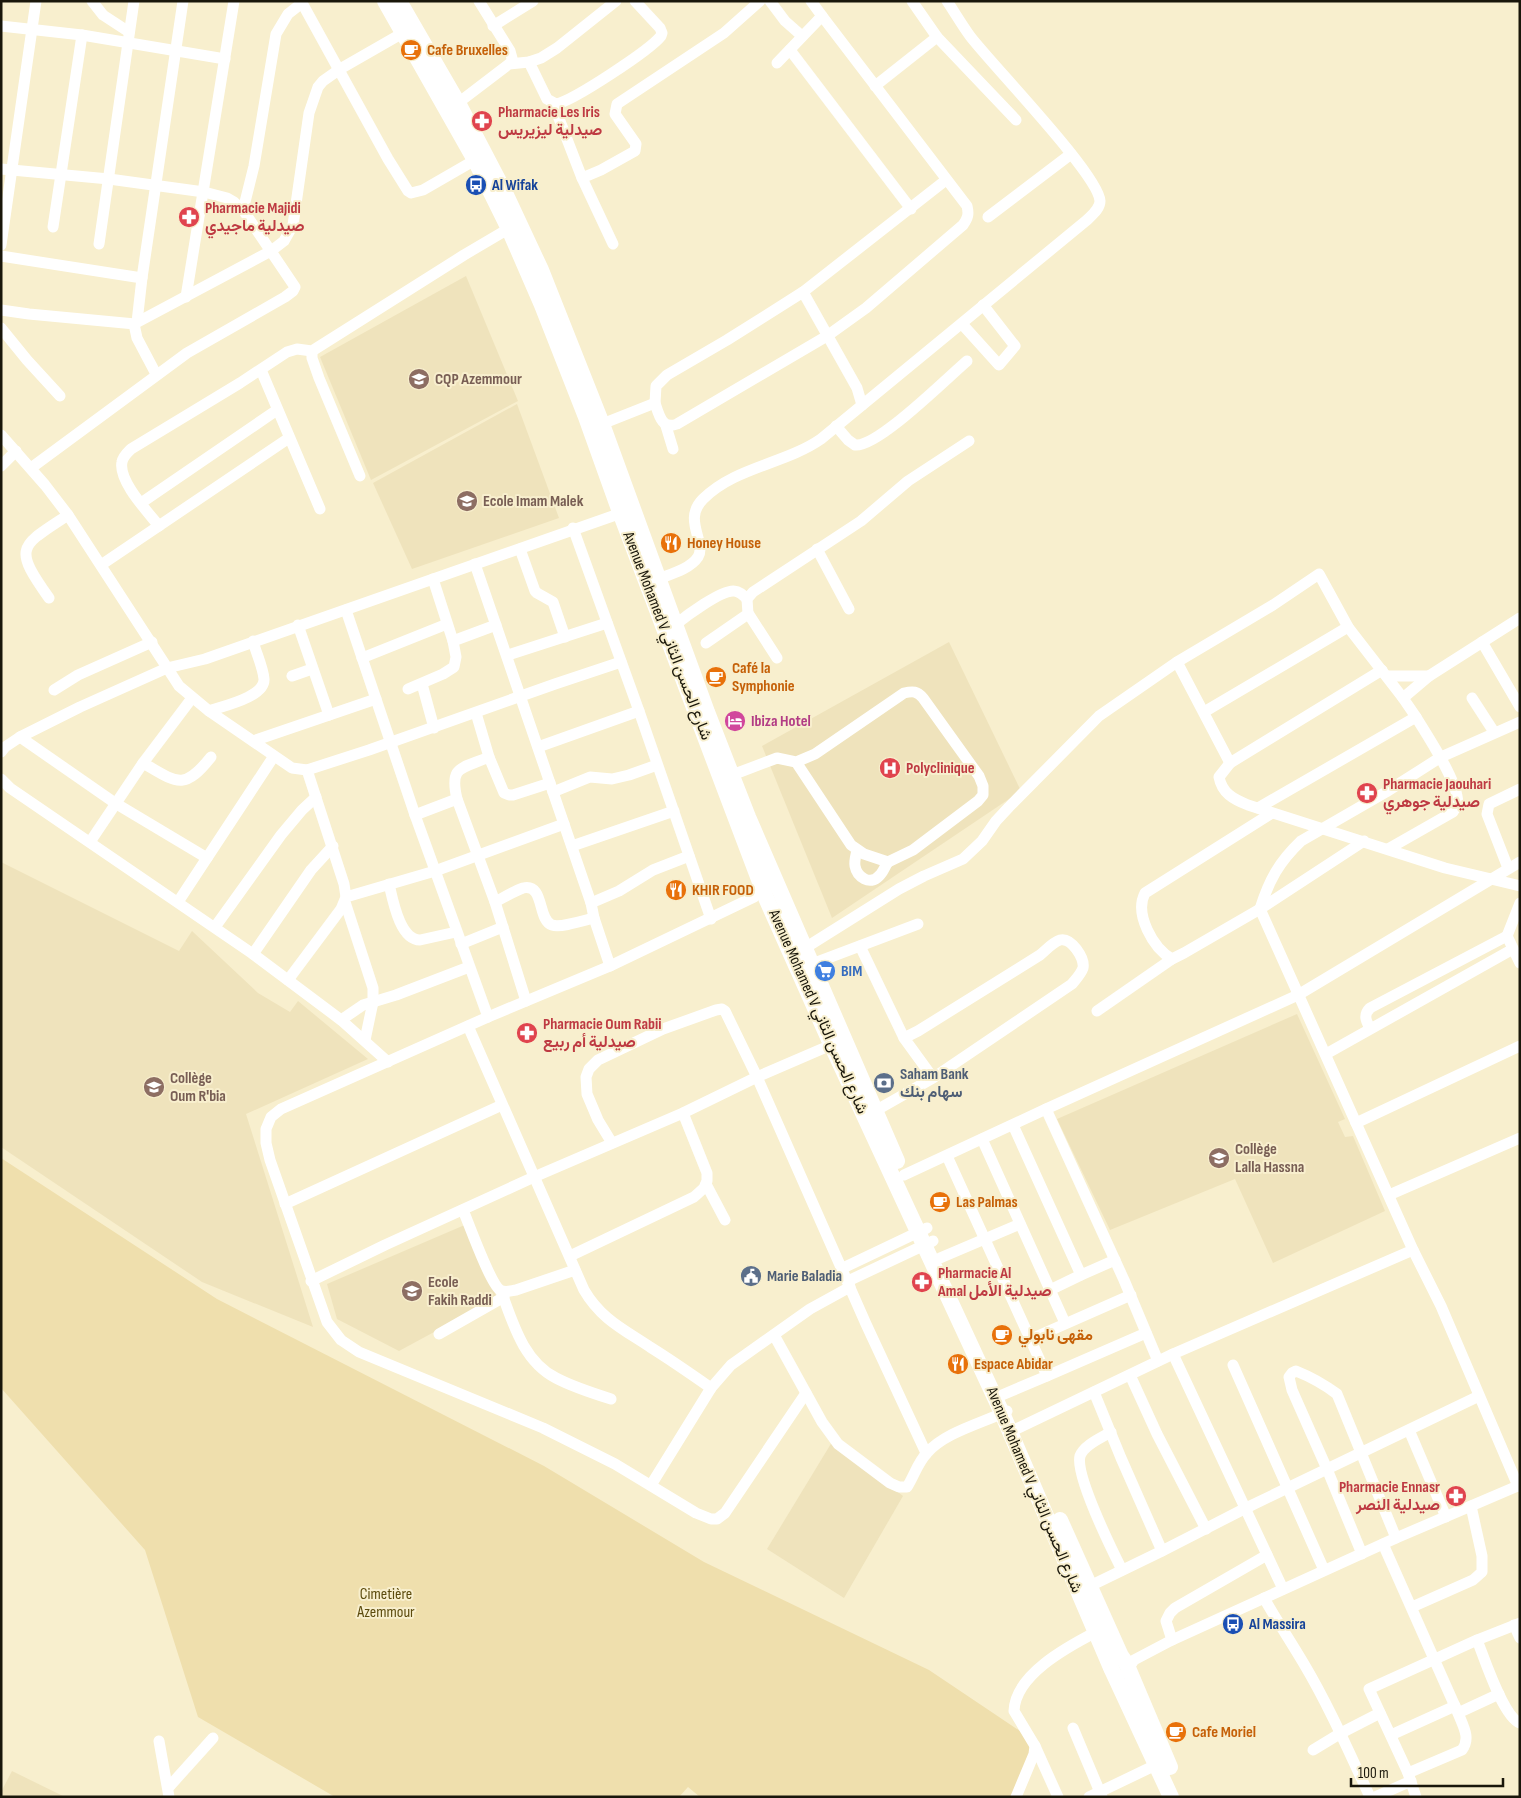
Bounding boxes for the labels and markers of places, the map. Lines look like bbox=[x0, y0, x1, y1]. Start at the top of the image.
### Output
cafe icon: Cafe Bruxelles bbox=[399, 38, 423, 62]
place label: Cafe Bruxelles bbox=[427, 41, 508, 60]
place label: Pharmacie Les Iris صيدلية ليزيريس bbox=[498, 103, 602, 140]
pharmacy icon: Pharmacie Les Iris صيدلية ليزيريس bbox=[470, 109, 494, 133]
bus stop icon: Al Wifak bbox=[464, 173, 488, 197]
place label: Al Wifak bbox=[491, 176, 538, 195]
place label: Pharmacie Majidi صيدلية ماجيدي bbox=[205, 199, 305, 239]
pharmacy icon: Pharmacie Majidi صيدلية ماجيدي bbox=[177, 205, 201, 229]
school or university icon: CQP Azemmour bbox=[407, 367, 431, 391]
place label: CQP Azemmour bbox=[435, 370, 522, 389]
school or university icon: Ecole Imam Malek bbox=[455, 489, 479, 513]
place label: Ecole Imam Malek bbox=[483, 492, 584, 511]
restaurant icon: Honey House bbox=[659, 531, 683, 555]
place label: Honey House bbox=[687, 534, 761, 553]
place label: Café la Symphonie bbox=[732, 659, 795, 696]
cafe icon: Café la Symphonie bbox=[704, 665, 728, 689]
hotel icon: Ibiza Hotel bbox=[723, 709, 747, 733]
place label: Ibiza Hotel bbox=[751, 712, 811, 731]
hospital icon: Polyclinique bbox=[878, 756, 902, 780]
place label: Polyclinique bbox=[906, 759, 975, 778]
place label: Pharmacie Jaouhari صيدلية جوهري bbox=[1383, 775, 1491, 815]
pharmacy icon: Pharmacie Jaouhari صيدلية جوهري bbox=[1355, 781, 1379, 805]
restaurant icon: KHIR FOOD bbox=[664, 878, 688, 902]
place label: KHIR FOOD bbox=[692, 881, 754, 900]
supermarket icon: BIM bbox=[813, 959, 837, 983]
place label: BIM bbox=[841, 962, 862, 981]
place label: Pharmacie Oum Rabii صيدلية أم ربيع bbox=[543, 1015, 661, 1053]
pharmacy icon: Pharmacie Oum Rabii صيدلية أم ربيع bbox=[515, 1021, 539, 1045]
place label: Saham Bank سهام بنك bbox=[900, 1065, 969, 1102]
place label: Collège Oum R'bia bbox=[170, 1069, 226, 1106]
bank icon: Saham Bank سهام بنك bbox=[872, 1071, 896, 1095]
school or university icon: Collège Oum R'bia bbox=[142, 1075, 166, 1099]
place label: Collège Lalla Hassna bbox=[1235, 1140, 1304, 1177]
school or university icon: Collège Lalla Hassna bbox=[1207, 1146, 1231, 1170]
cafe icon: Las Palmas bbox=[928, 1190, 952, 1214]
place label: Las Palmas bbox=[956, 1193, 1018, 1212]
public building icon: Marie Baladia bbox=[739, 1264, 763, 1288]
place label: Pharmacie Al Amal صيدلية الأمل bbox=[937, 1264, 1052, 1301]
place label: Marie Baladia bbox=[767, 1267, 842, 1286]
pharmacy icon: Pharmacie Al Amal صيدلية الأمل bbox=[910, 1270, 934, 1294]
place label: Ecole Fakih Raddi bbox=[428, 1273, 492, 1310]
school or university icon: Ecole Fakih Raddi bbox=[400, 1279, 424, 1303]
cafe icon: مقهى نابولي bbox=[990, 1323, 1014, 1347]
place label: مقهى نابولي bbox=[1018, 1326, 1093, 1348]
restaurant icon: Espace Abidar bbox=[946, 1352, 970, 1376]
place label: Espace Abidar bbox=[974, 1355, 1053, 1374]
place label: Pharmacie Ennasr صيدلية النصر bbox=[1339, 1478, 1440, 1515]
pharmacy icon: Pharmacie Ennasr صيدلية النصر bbox=[1444, 1484, 1468, 1508]
bus stop icon: Al Massira bbox=[1221, 1612, 1245, 1636]
place label: Al Massira bbox=[1248, 1615, 1306, 1634]
cafe icon: Cafe Moriel bbox=[1164, 1720, 1188, 1744]
place label: Cafe Moriel bbox=[1192, 1723, 1256, 1742]

